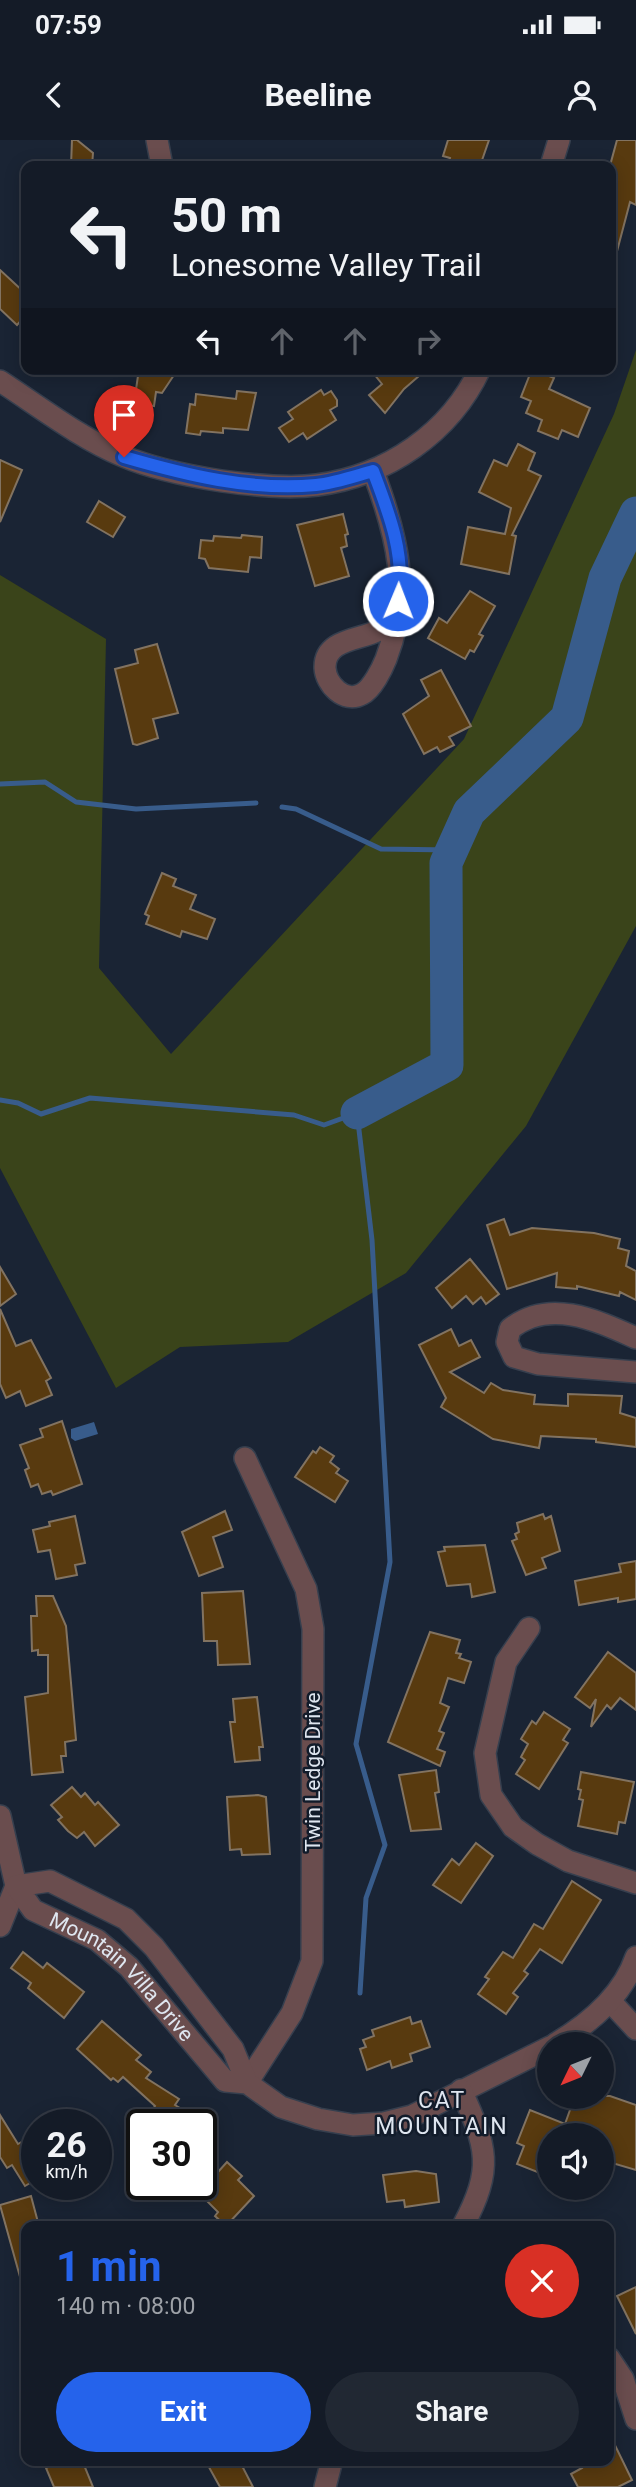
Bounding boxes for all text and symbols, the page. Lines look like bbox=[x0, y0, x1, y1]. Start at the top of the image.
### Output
text: 07:59 bbox=[35, 10, 102, 40]
icon: back bbox=[35, 76, 73, 114]
text: Beeline bbox=[264, 76, 372, 114]
icon: person bbox=[563, 76, 601, 114]
text: 50 m bbox=[171, 187, 282, 244]
icon: left bbox=[56, 189, 147, 280]
text: Lonesome Valley Trail bbox=[171, 246, 482, 284]
icon: left bbox=[190, 322, 228, 360]
icon: ahead bbox=[263, 322, 301, 360]
icon: ahead bbox=[336, 322, 374, 360]
icon: right bbox=[409, 322, 447, 360]
pin bbox=[94, 385, 154, 457]
icon: arrive bbox=[105, 396, 143, 434]
position arrow bbox=[361, 564, 435, 638]
street label: Twin Ledge Drive bbox=[301, 1692, 325, 1852]
street label: Mountain Villa Drive bbox=[46, 1907, 198, 2046]
north arrow bbox=[537, 2032, 614, 2109]
map controls bbox=[537, 2032, 614, 2200]
district label: CAT MOUNTAIN bbox=[375, 2087, 509, 2140]
speed limit sign: 30 bbox=[126, 2109, 217, 2200]
button: sound bbox=[537, 2123, 614, 2200]
text: 26 bbox=[46, 2125, 87, 2166]
text: km/h bbox=[45, 2161, 88, 2182]
text: 1 min bbox=[56, 2242, 162, 2291]
button: close bbox=[505, 2244, 579, 2318]
text: 140 m · 08:00 bbox=[56, 2293, 195, 2320]
button: Exit bbox=[56, 2372, 311, 2452]
button: Share bbox=[325, 2372, 579, 2452]

